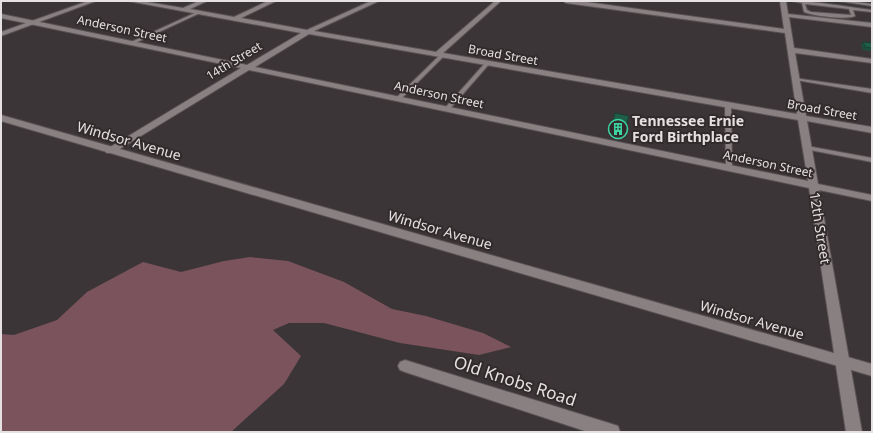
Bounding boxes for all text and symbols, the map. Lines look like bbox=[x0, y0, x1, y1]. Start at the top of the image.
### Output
street label: Anderson Street bbox=[76, 11, 169, 46]
street label: 14th Street bbox=[203, 37, 265, 84]
street label: Broad Street bbox=[467, 40, 540, 69]
street label: Anderson Street bbox=[393, 77, 486, 112]
street label: Broad Street bbox=[786, 95, 859, 124]
place label: Tennessee Ernie Ford Birthplace bbox=[632, 111, 744, 146]
street label: Windsor Avenue bbox=[75, 117, 184, 165]
building icon: Tennessee Ernie Ford Birthplace bbox=[607, 118, 629, 140]
street label: Anderson Street bbox=[722, 146, 815, 181]
street label: 12th Street bbox=[805, 191, 836, 265]
street label: Windsor Avenue bbox=[386, 206, 495, 254]
street label: Windsor Avenue bbox=[698, 296, 807, 344]
street label: Old Knobs Road bbox=[451, 350, 579, 411]

